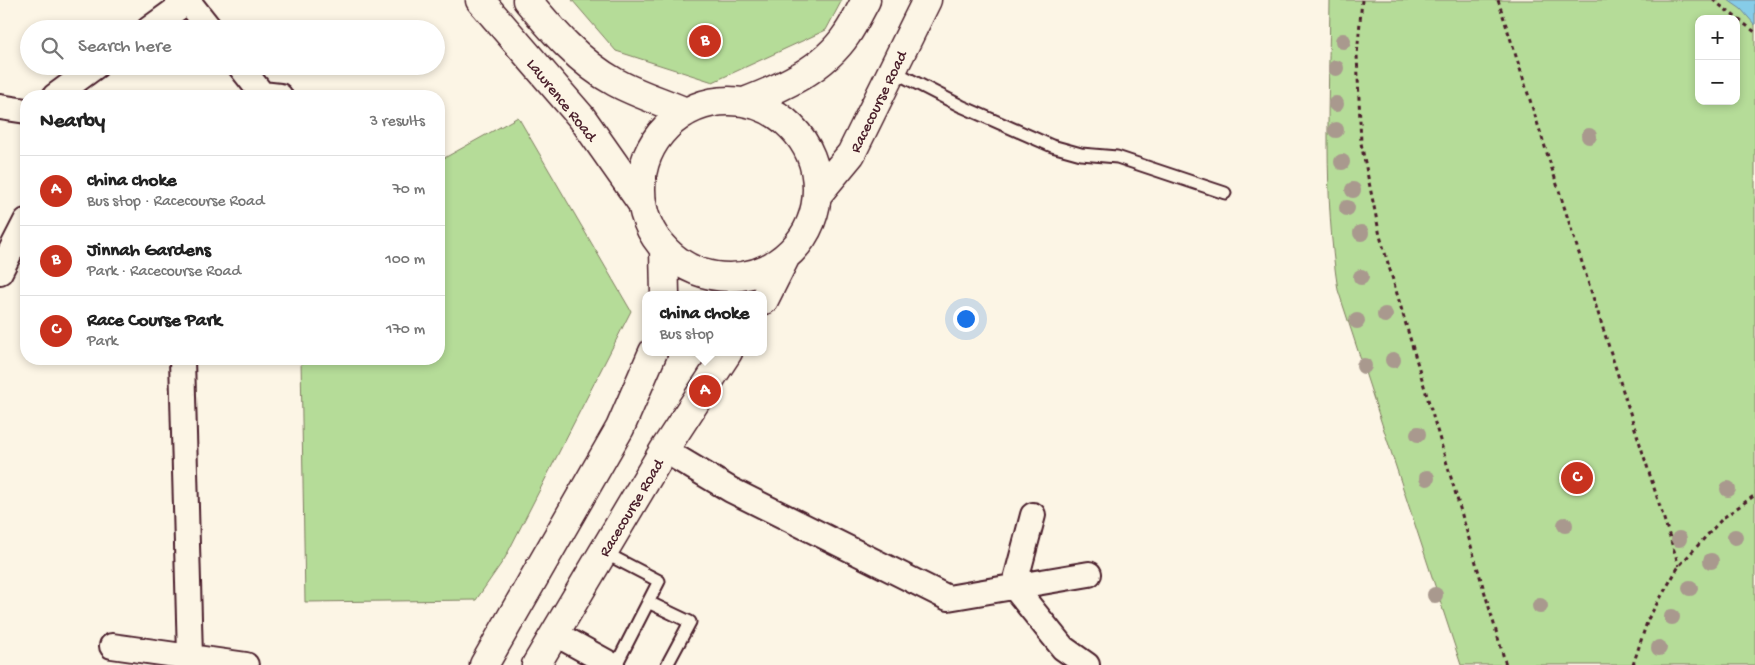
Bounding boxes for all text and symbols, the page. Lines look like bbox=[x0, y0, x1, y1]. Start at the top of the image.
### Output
map controls bbox=[1695, 15, 1740, 105]
button: + bbox=[1695, 15, 1740, 60]
search box bbox=[20, 20, 445, 75]
pin: B bbox=[689, 22, 721, 60]
icon: search bbox=[38, 34, 66, 62]
text: Search here bbox=[78, 36, 172, 59]
street label: Racecourse Road bbox=[847, 47, 914, 156]
street label: Lawrence Road bbox=[521, 56, 600, 148]
button: − bbox=[1695, 60, 1740, 105]
text: Nearby bbox=[40, 110, 105, 135]
text: 3 results bbox=[370, 113, 425, 132]
text: china choke bbox=[87, 170, 177, 193]
text: A bbox=[51, 181, 61, 200]
text: 70 m bbox=[392, 181, 425, 200]
text: Bus stop · Racecourse Road bbox=[87, 193, 264, 212]
text: Jinnah Gardens bbox=[87, 240, 211, 263]
text: B bbox=[52, 251, 60, 270]
text: 100 m bbox=[385, 251, 425, 270]
text: Park · Racecourse Road bbox=[87, 263, 241, 282]
popup bbox=[642, 291, 767, 356]
text: china choke bbox=[660, 303, 749, 326]
your location bbox=[953, 306, 979, 332]
text: Race Course Park bbox=[87, 310, 222, 333]
text: C bbox=[52, 321, 60, 340]
text: 170 m bbox=[386, 321, 425, 340]
text: Bus stop bbox=[660, 326, 714, 345]
text: Park bbox=[87, 333, 118, 352]
pin: A bbox=[689, 372, 721, 410]
street label: Racecourse Road bbox=[596, 455, 671, 561]
pin: C bbox=[1561, 459, 1593, 497]

